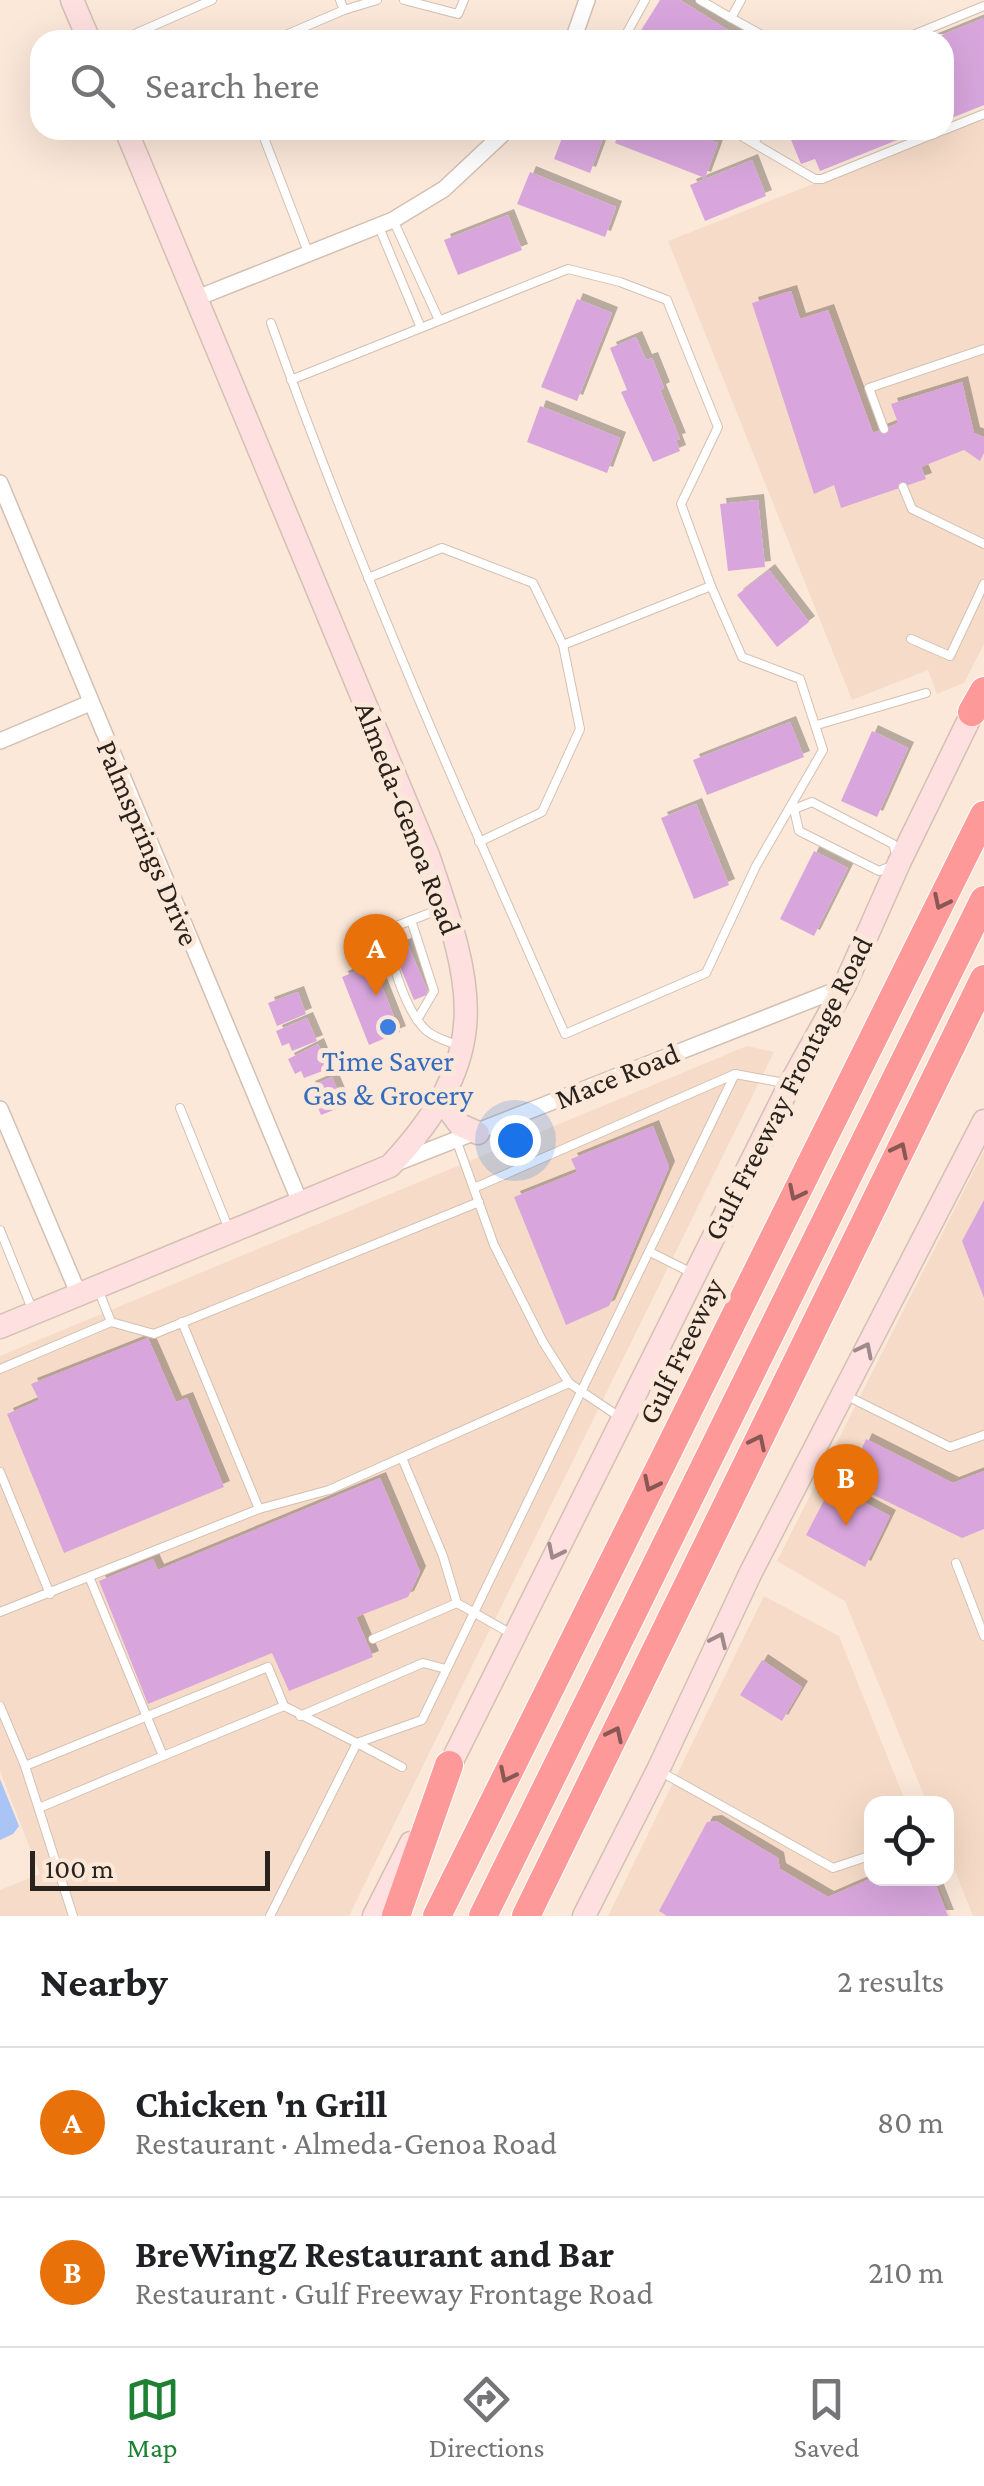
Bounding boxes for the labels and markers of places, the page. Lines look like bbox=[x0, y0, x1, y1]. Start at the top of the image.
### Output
pin: A bbox=[344, 914, 408, 996]
marker: Time Saver Gas & Grocery bbox=[377, 1016, 399, 1038]
place label: Time Saver Gas & Grocery bbox=[303, 1044, 474, 1112]
pin: B bbox=[814, 1444, 878, 1526]

